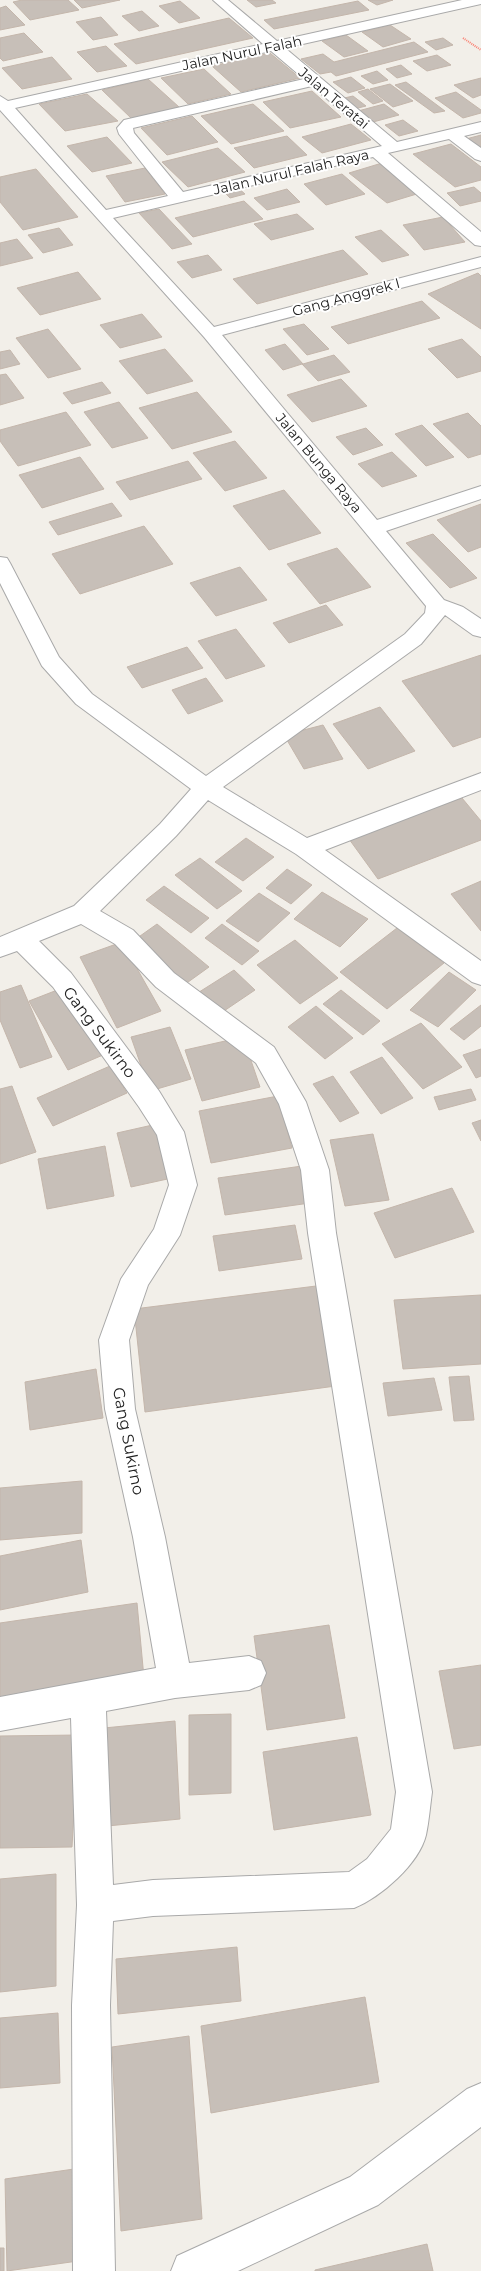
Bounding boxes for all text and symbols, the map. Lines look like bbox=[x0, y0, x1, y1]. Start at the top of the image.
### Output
street label: Jalan Nurul Falah bbox=[179, 32, 304, 75]
street label: Jalan Teratai bbox=[294, 63, 373, 133]
street label: Jalan Nurul Falah Raya bbox=[210, 145, 371, 199]
street label: Gang Anggrek I bbox=[290, 274, 402, 320]
street label: Jalan Bunga Raya bbox=[271, 409, 366, 517]
street label: Gang Sukirno bbox=[59, 983, 140, 1082]
street label: Gang Sukirno bbox=[109, 1386, 148, 1497]

